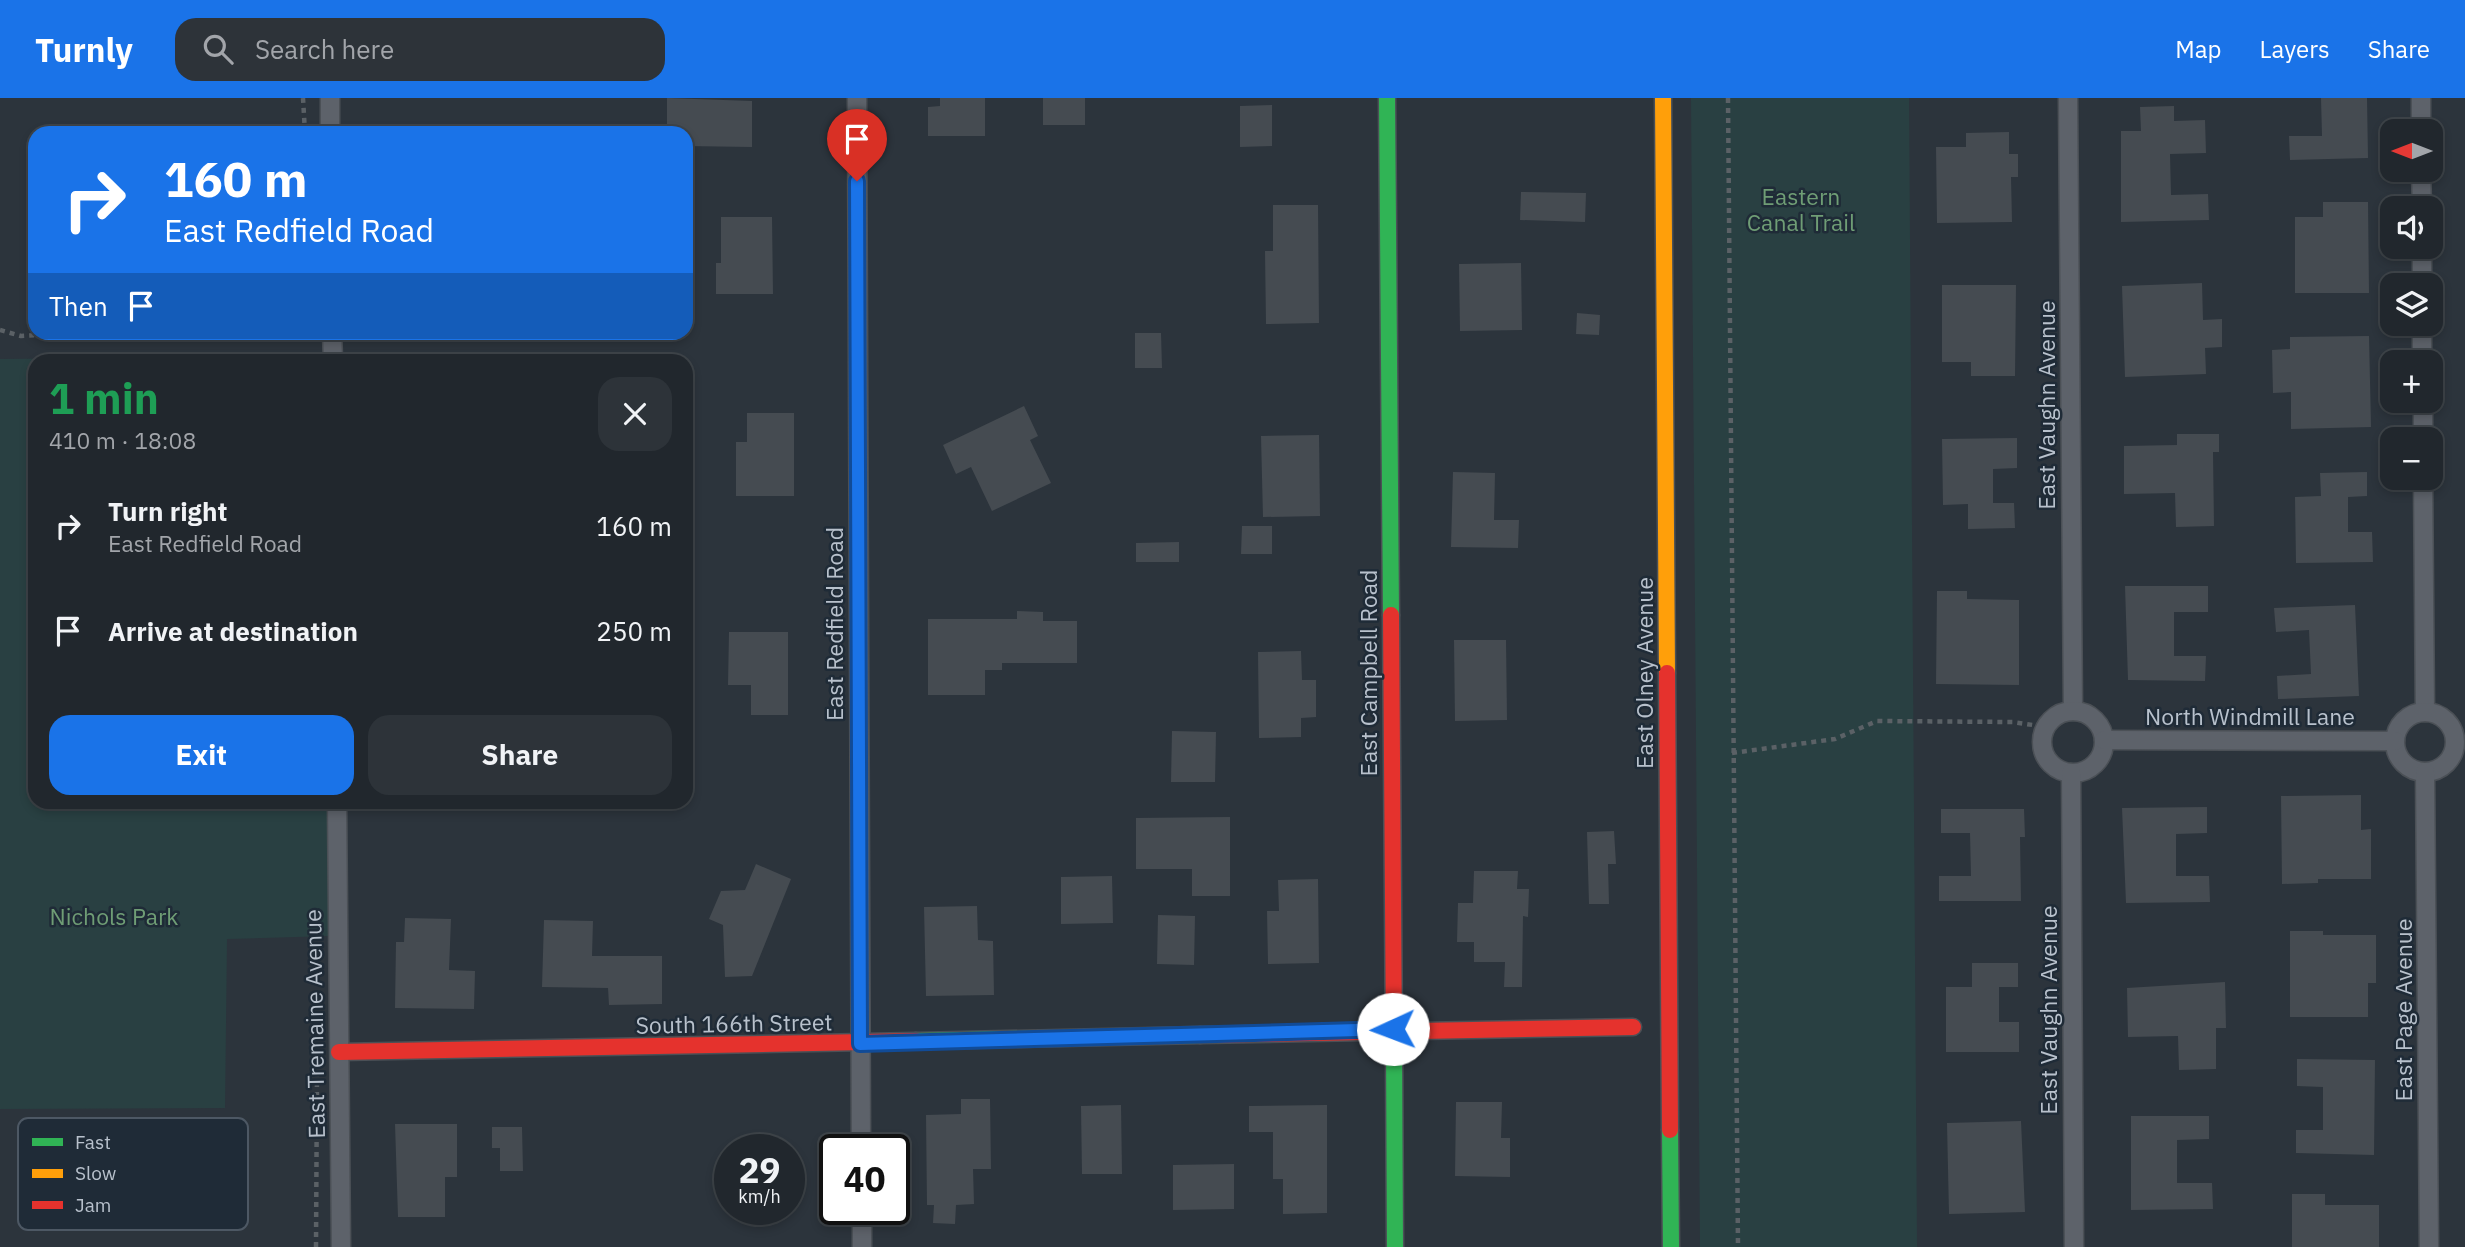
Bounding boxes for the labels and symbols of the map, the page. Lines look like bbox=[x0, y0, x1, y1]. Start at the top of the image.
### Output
pin bbox=[827, 109, 887, 181]
north arrow bbox=[2380, 119, 2443, 182]
park label: Eastern Canal Trail bbox=[1747, 181, 1855, 237]
street label: East Vaughn Avenue bbox=[2031, 300, 2061, 510]
street label: East Redfield Road bbox=[819, 527, 849, 721]
street label: East Campbell Road bbox=[1353, 570, 1383, 776]
street label: East Olney Avenue bbox=[1629, 577, 1659, 769]
street label: North Windmill Lane bbox=[2145, 701, 2355, 731]
park label: Nichols Park bbox=[50, 901, 178, 931]
street label: East Vaughn Avenue bbox=[2033, 905, 2063, 1115]
street label: East Tremaine Avenue bbox=[297, 909, 331, 1139]
street label: East Page Avenue bbox=[2388, 918, 2418, 1102]
position arrow bbox=[1356, 992, 1430, 1066]
street label: South 166th Street bbox=[635, 1006, 833, 1040]
legend bbox=[18, 1118, 248, 1230]
text: Fast bbox=[75, 1130, 111, 1154]
speed limit sign: 40 bbox=[819, 1134, 910, 1225]
text: Slow bbox=[75, 1161, 116, 1185]
text: Jam bbox=[75, 1193, 111, 1217]

